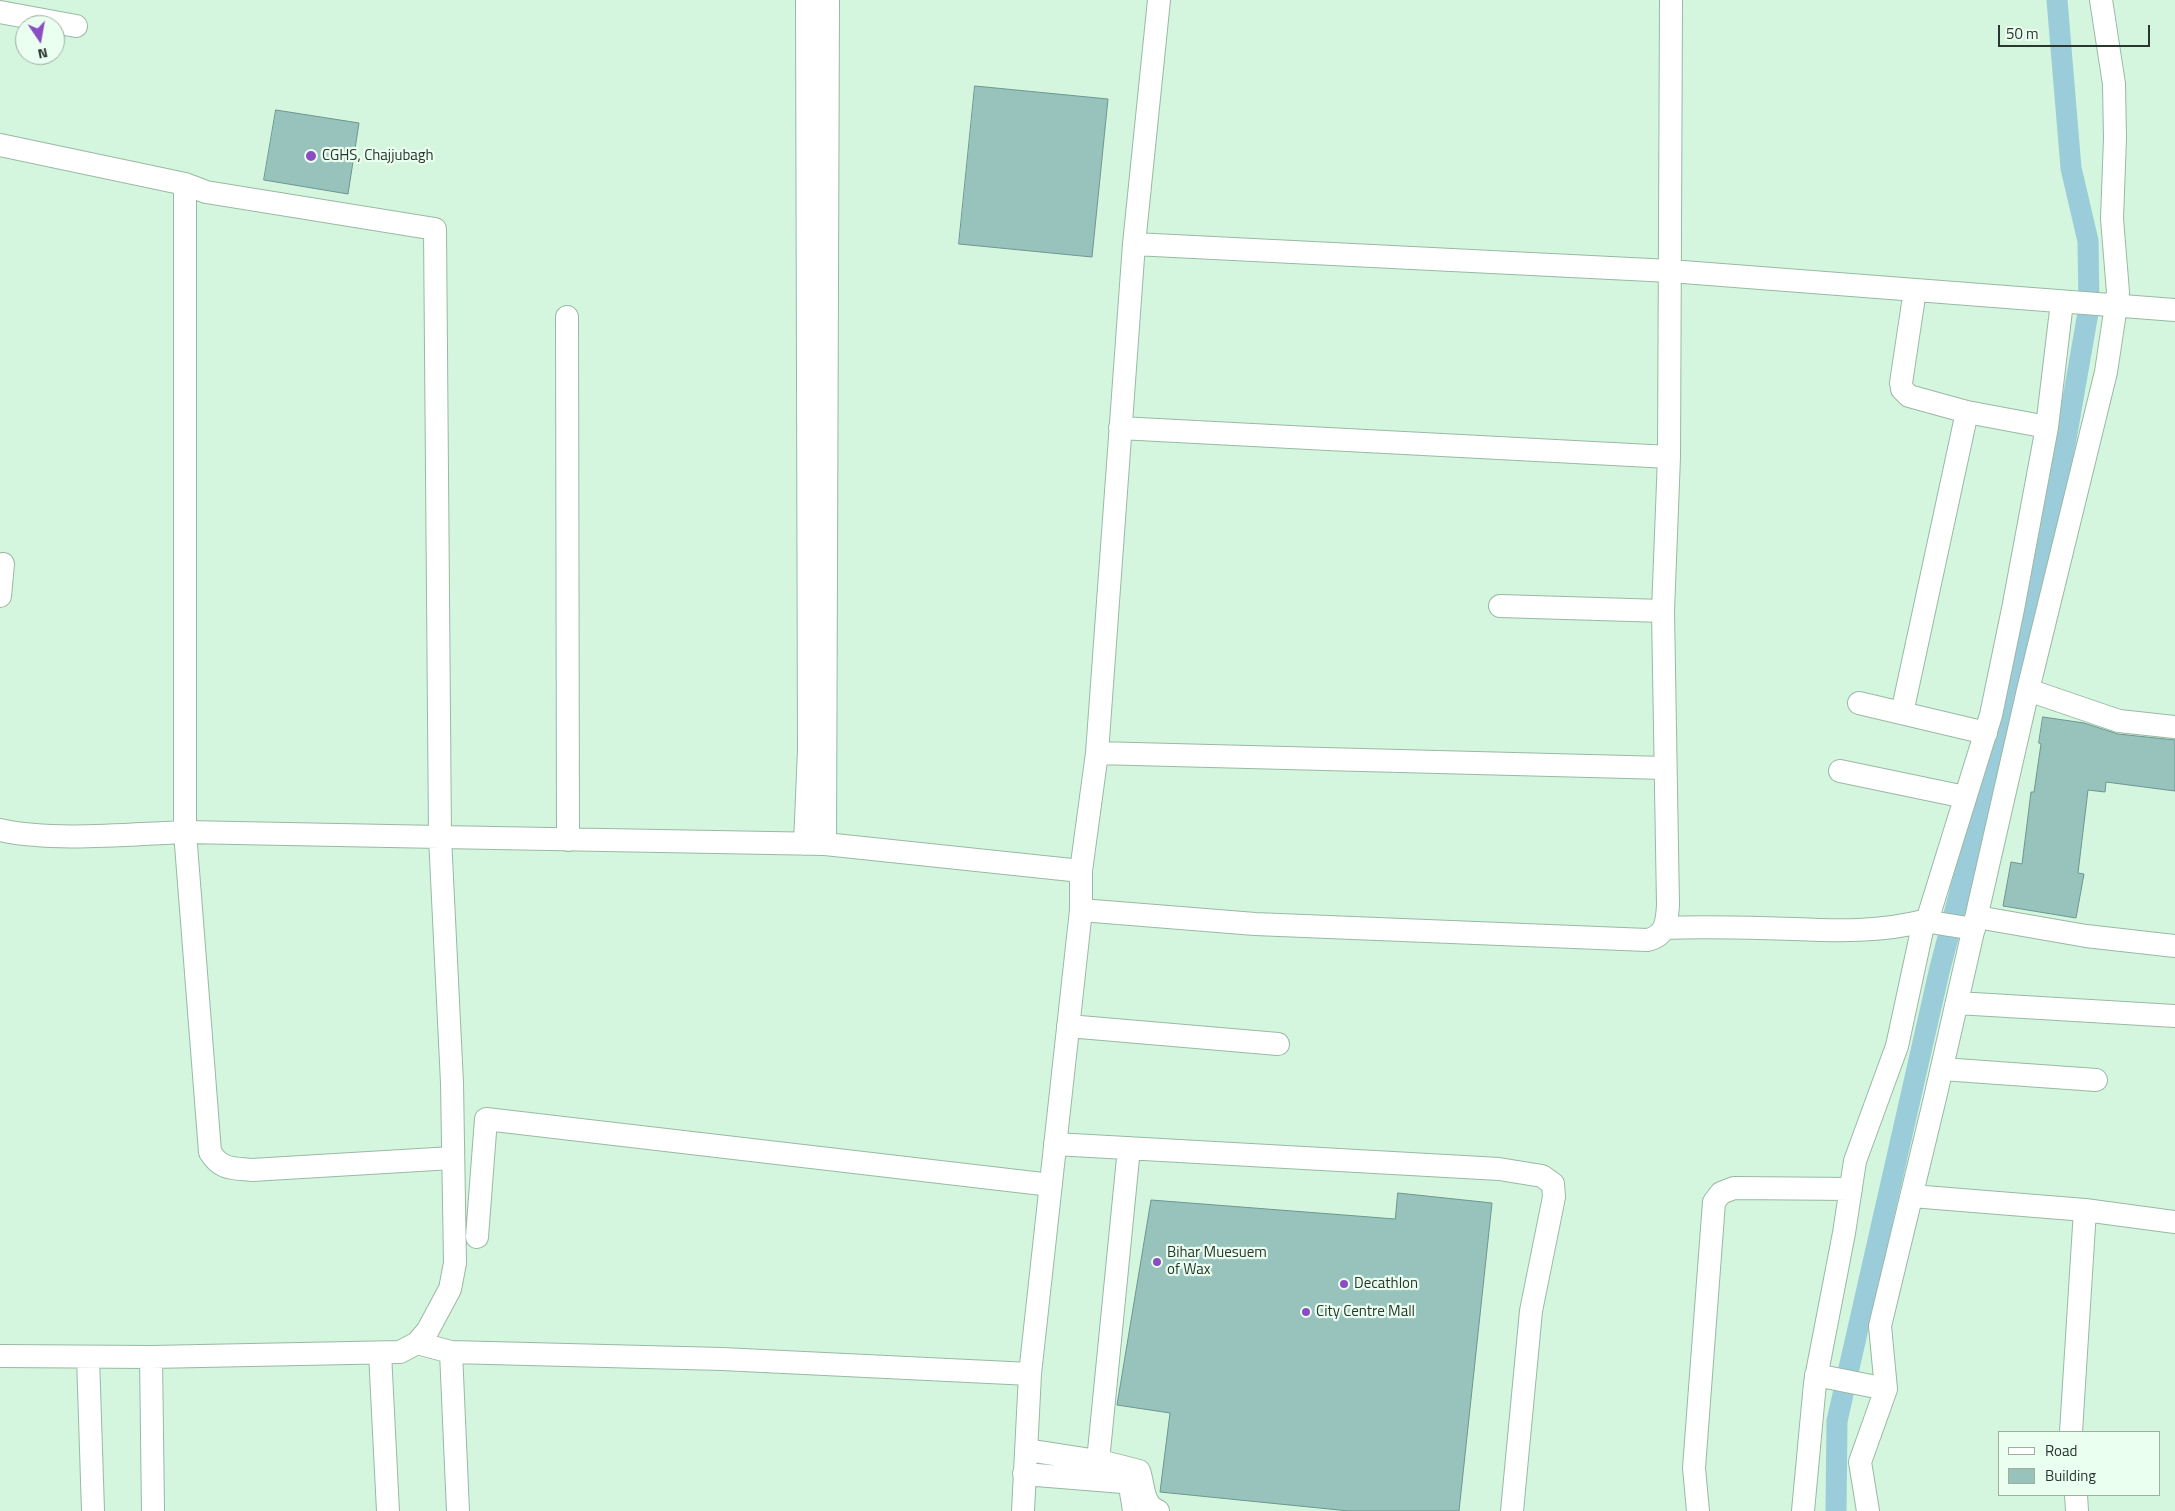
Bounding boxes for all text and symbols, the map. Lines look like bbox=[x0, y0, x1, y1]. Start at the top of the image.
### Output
north arrow bbox=[15, 15, 65, 65]
scale bar bbox=[2000, 15, 2152, 47]
text: 50 m bbox=[2006, 22, 2039, 45]
text: N bbox=[36, 43, 50, 65]
place label: CGHS, Chajjubagh bbox=[322, 147, 434, 165]
marker: CGHS, Chajjubagh bbox=[304, 149, 318, 163]
place label: Bihar Muesuem of Wax bbox=[1167, 1244, 1267, 1279]
marker: Bihar Muesuem of Wax bbox=[1151, 1256, 1163, 1268]
place label: Decathlon bbox=[1354, 1275, 1418, 1293]
marker: Decathlon bbox=[1338, 1278, 1350, 1290]
place label: City Centre Mall bbox=[1316, 1303, 1415, 1321]
marker: City Centre Mall bbox=[1300, 1306, 1312, 1318]
legend bbox=[1998, 1431, 2160, 1496]
text: Road bbox=[2045, 1439, 2077, 1462]
text: Building bbox=[2045, 1464, 2096, 1487]

